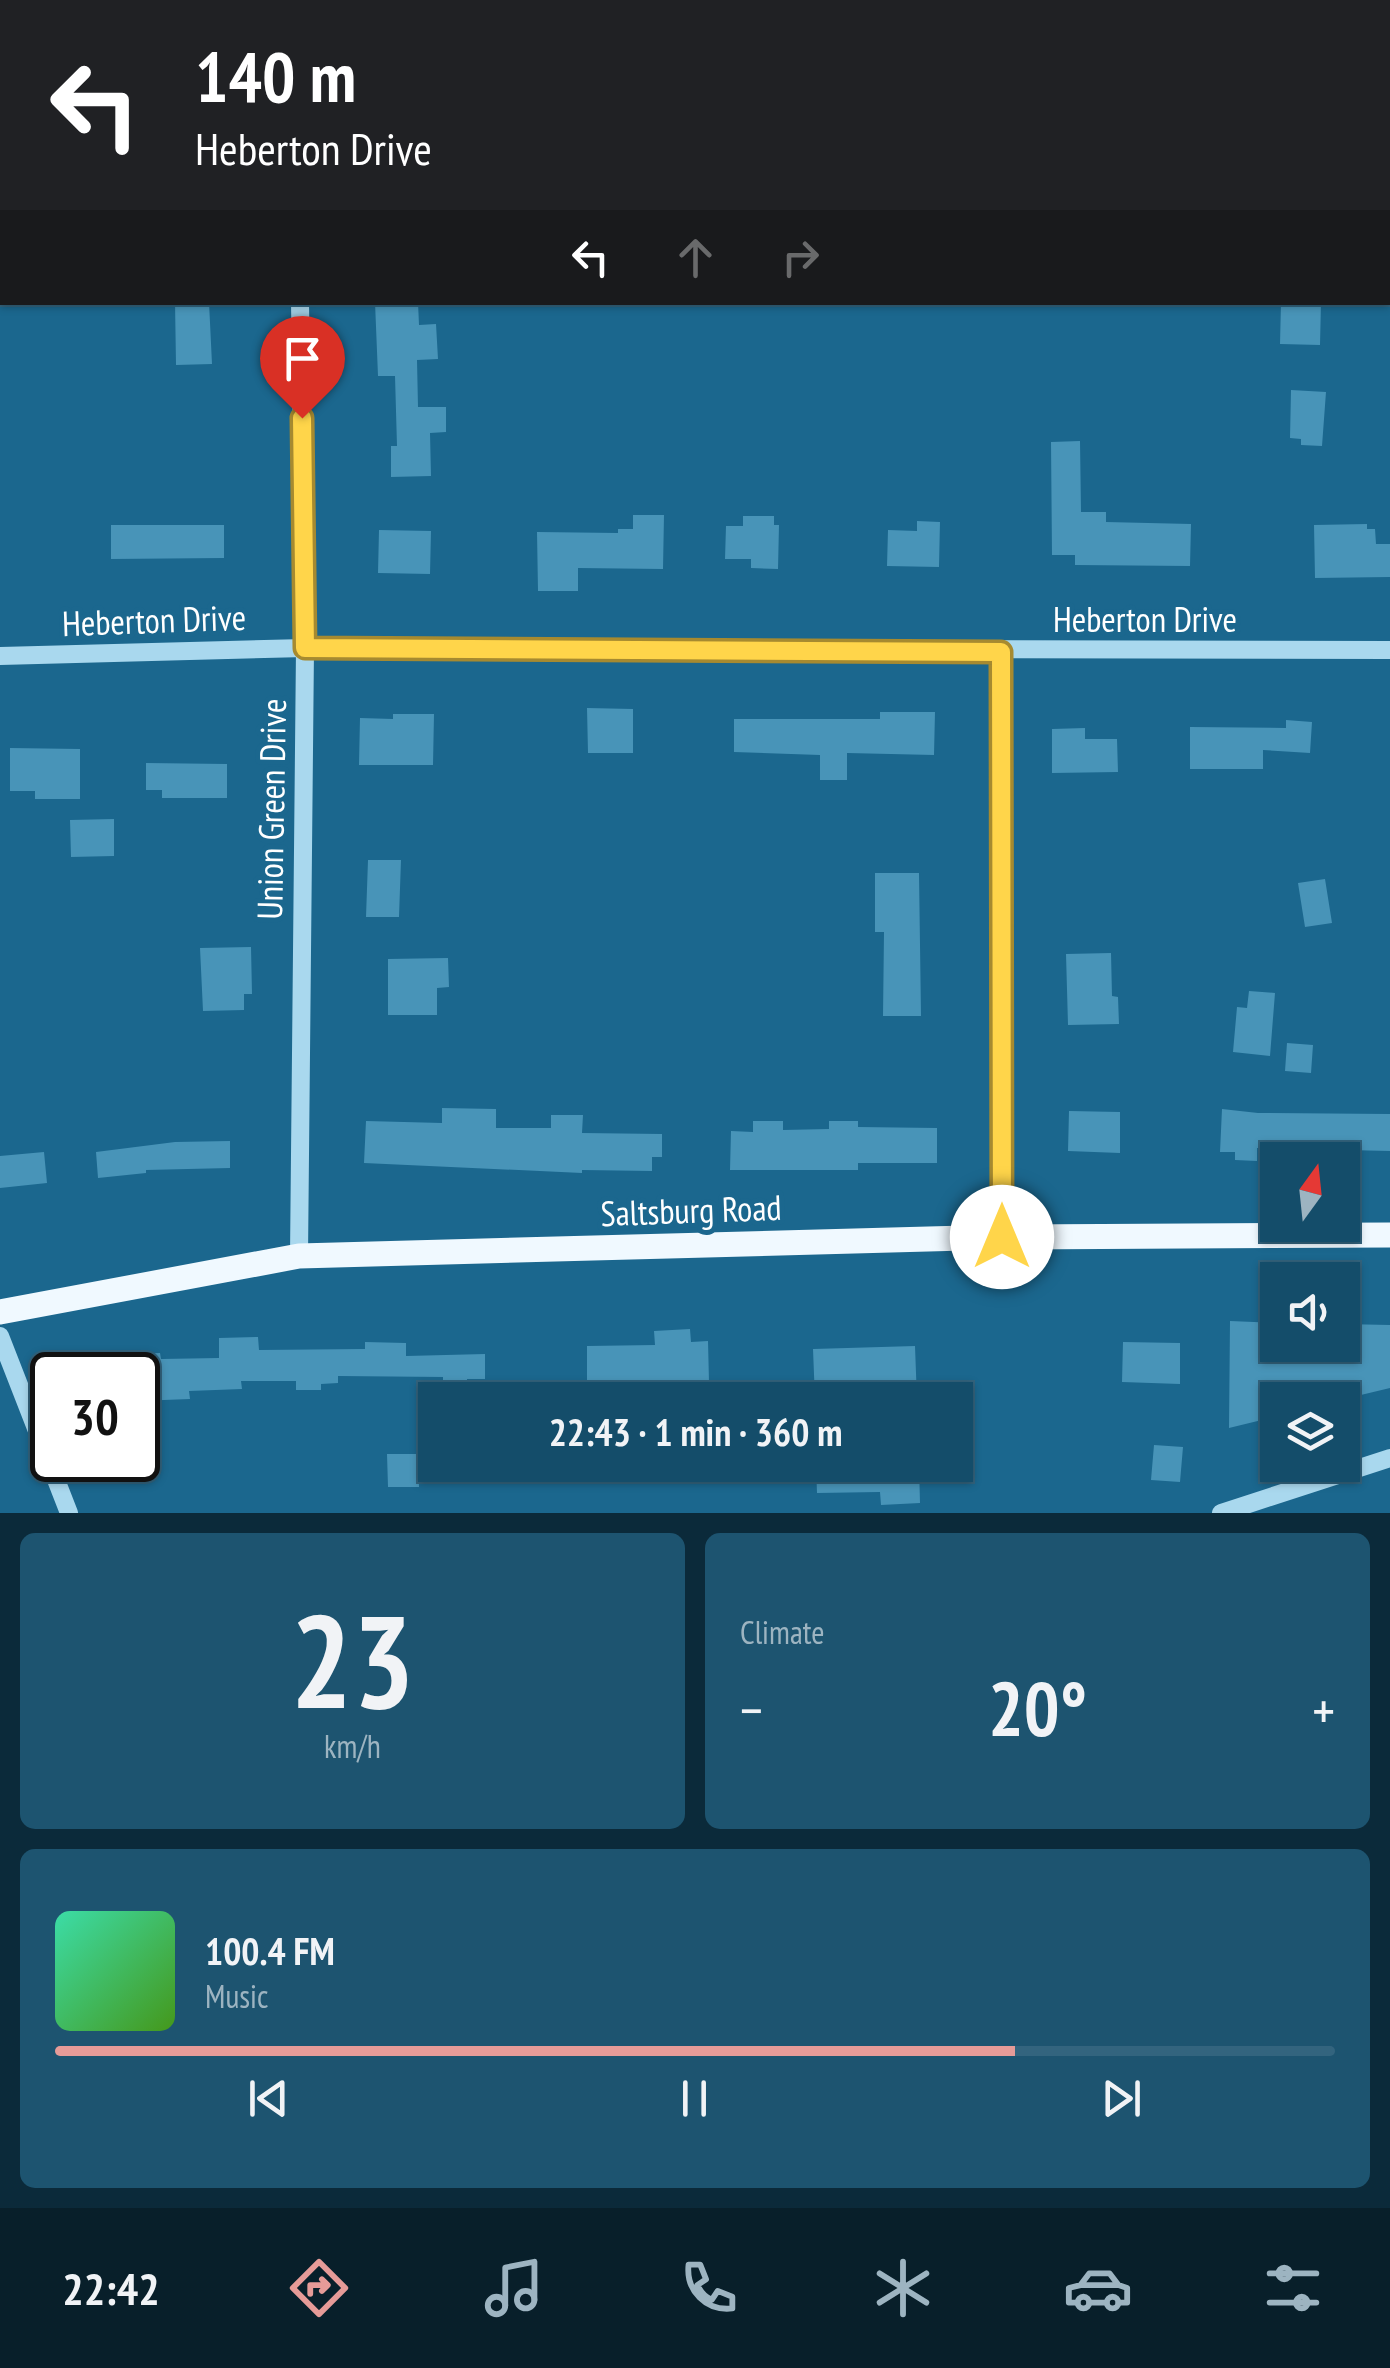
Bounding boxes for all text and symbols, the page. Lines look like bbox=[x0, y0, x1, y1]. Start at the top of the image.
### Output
text: 140 m bbox=[195, 31, 356, 121]
icon: left bbox=[30, 40, 160, 170]
text: Heberton Drive bbox=[195, 119, 432, 177]
icon: left bbox=[563, 230, 618, 285]
icon: ahead bbox=[668, 230, 723, 285]
icon: right bbox=[773, 230, 828, 285]
pin bbox=[260, 316, 345, 419]
icon: arrive bbox=[275, 331, 330, 386]
street label: Heberton Drive bbox=[61, 594, 247, 646]
street label: Heberton Drive bbox=[1053, 596, 1237, 642]
street label: Union Green Drive bbox=[246, 698, 296, 920]
north arrow bbox=[1260, 1142, 1360, 1242]
map controls bbox=[1260, 1142, 1360, 1482]
street label: Saltsburg Road bbox=[600, 1184, 782, 1236]
position arrow bbox=[950, 1185, 1054, 1289]
button: sound bbox=[1260, 1262, 1360, 1362]
speed limit sign: 30 bbox=[30, 1352, 160, 1482]
button: layers bbox=[1260, 1382, 1360, 1482]
text: 22:43 · 1 min · 360 m bbox=[549, 1407, 842, 1456]
text: 23 bbox=[290, 1576, 415, 1744]
text: Climate bbox=[740, 1611, 824, 1653]
text: 20° bbox=[988, 1660, 1087, 1757]
text: − bbox=[740, 1674, 763, 1745]
text: + bbox=[1312, 1674, 1335, 1745]
text: km/h bbox=[324, 1725, 381, 1767]
text: 100.4 FM bbox=[205, 1926, 335, 1975]
text: Music bbox=[205, 1975, 268, 2017]
icon: previous bbox=[241, 2071, 296, 2126]
icon: pause bbox=[667, 2071, 722, 2126]
icon: next bbox=[1094, 2071, 1149, 2126]
icon: directions bbox=[284, 2253, 354, 2323]
icon: music bbox=[479, 2253, 549, 2323]
icon: phone bbox=[674, 2253, 744, 2323]
icon: climate bbox=[868, 2253, 938, 2323]
icon: car bbox=[1063, 2253, 1133, 2323]
icon: filters bbox=[1258, 2253, 1328, 2323]
text: 22:42 bbox=[62, 2259, 160, 2317]

